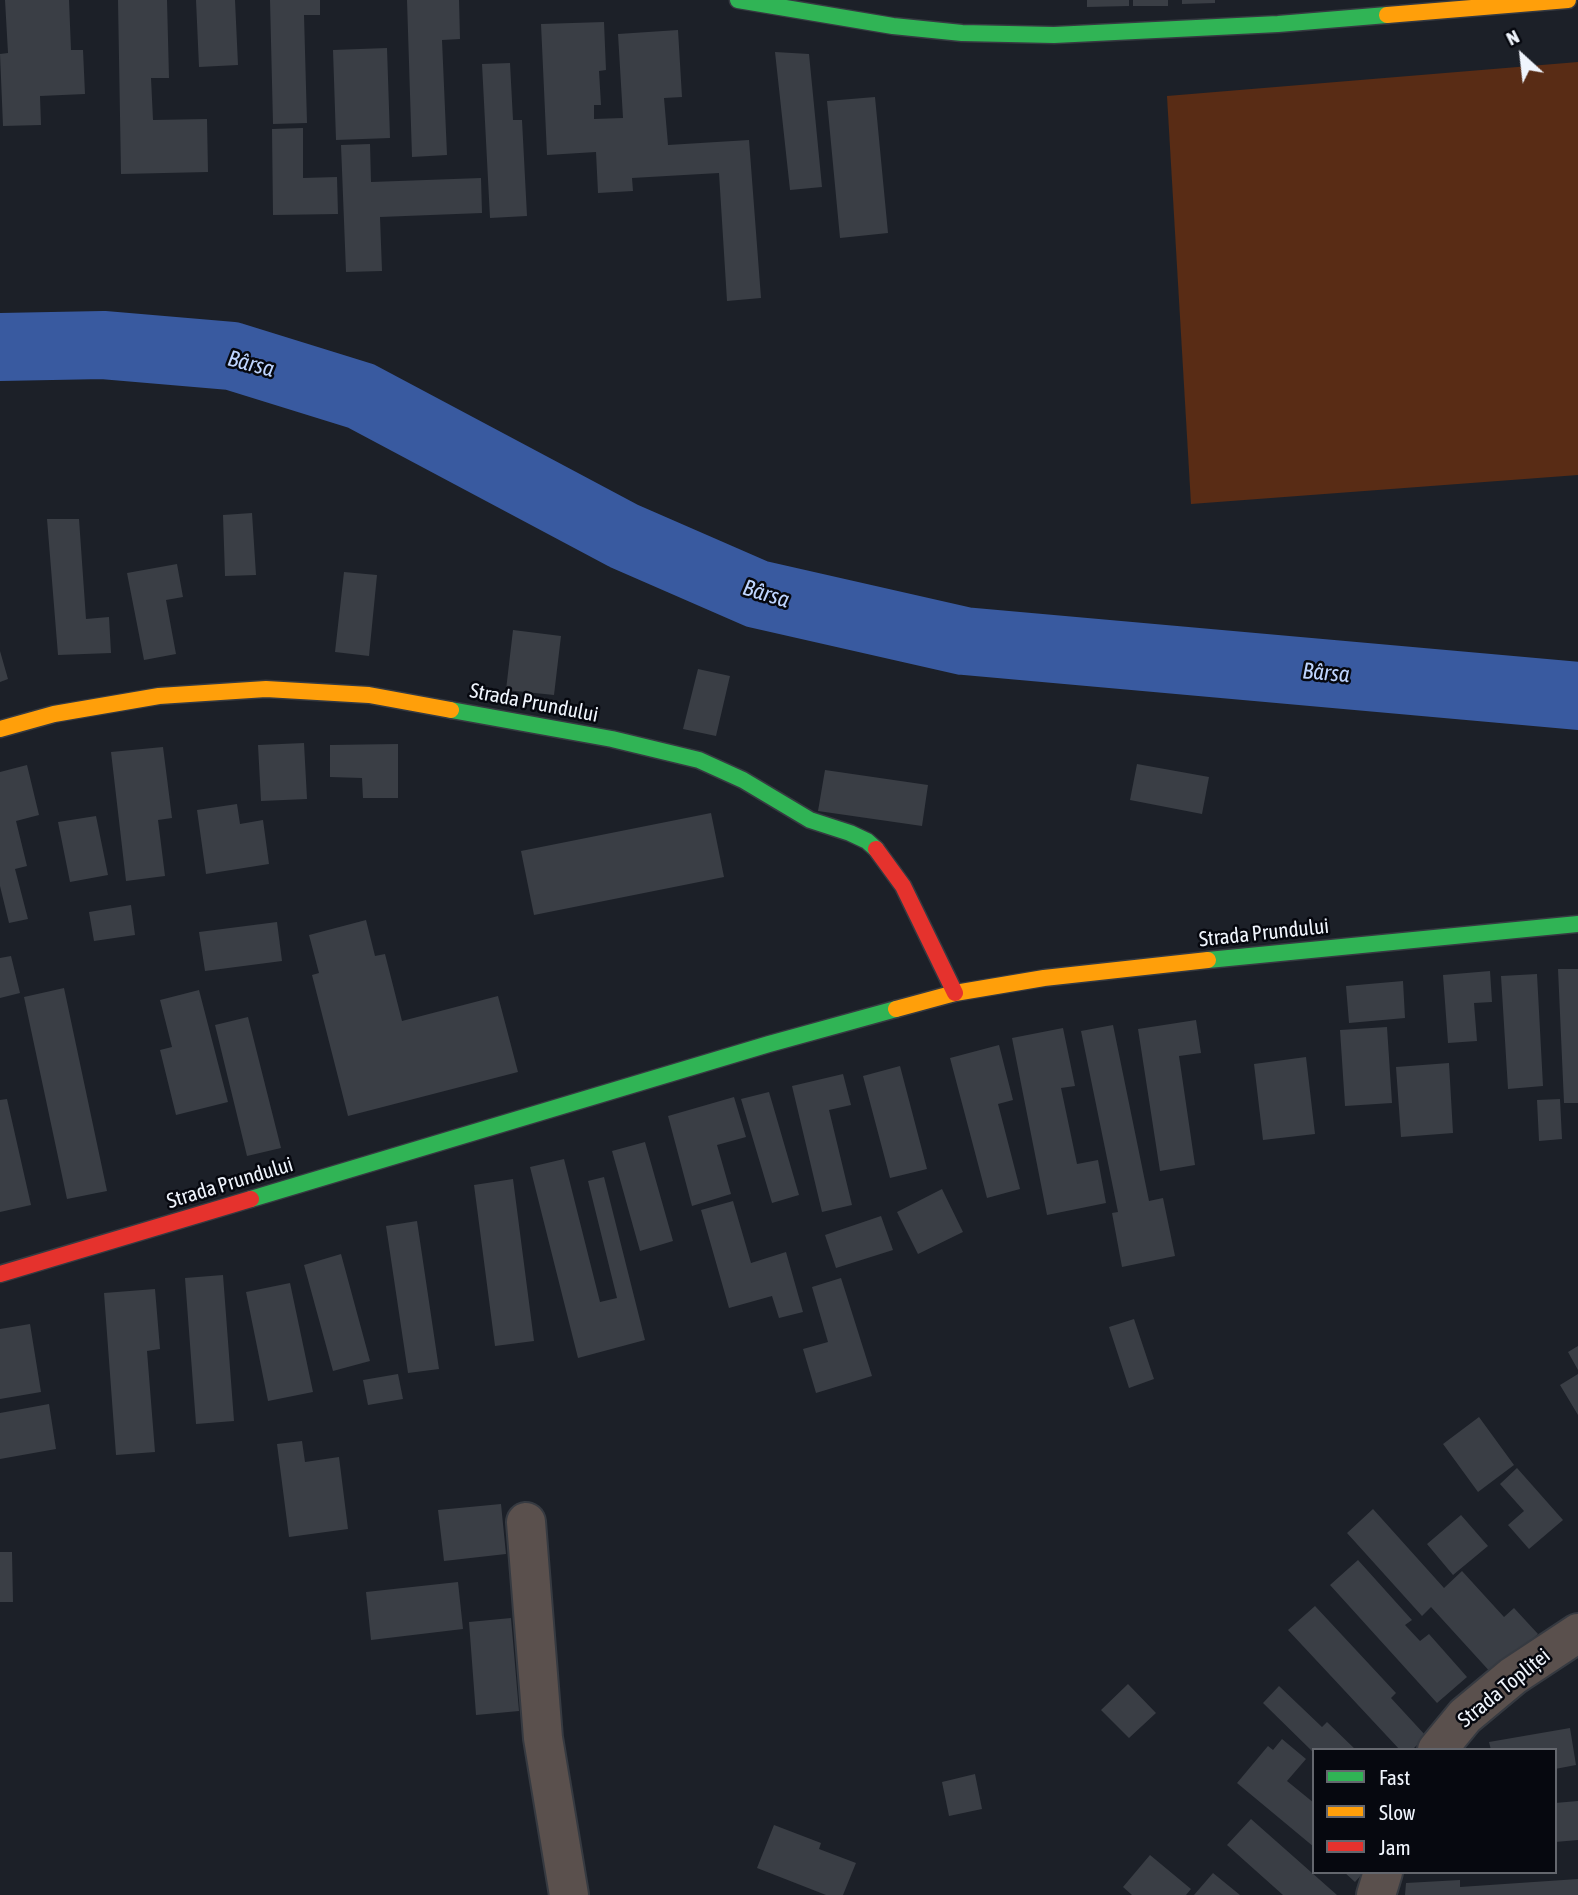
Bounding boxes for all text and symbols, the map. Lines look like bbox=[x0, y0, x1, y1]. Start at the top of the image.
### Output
north arrow bbox=[1487, 21, 1557, 91]
text: N bbox=[1502, 25, 1522, 50]
water label: Bârsa bbox=[225, 345, 277, 383]
water label: Bârsa bbox=[739, 574, 793, 614]
water label: Bârsa bbox=[1301, 657, 1351, 689]
street label: Strada Prundului bbox=[468, 678, 600, 728]
street label: Strada Prundului bbox=[1198, 914, 1330, 952]
street label: Strada Prundului bbox=[164, 1152, 296, 1214]
street label: Strada Topliței bbox=[1453, 1643, 1555, 1733]
legend bbox=[1312, 1748, 1557, 1874]
text: Fast bbox=[1379, 1765, 1410, 1789]
text: Slow bbox=[1379, 1800, 1415, 1824]
text: Jam bbox=[1379, 1835, 1411, 1859]

